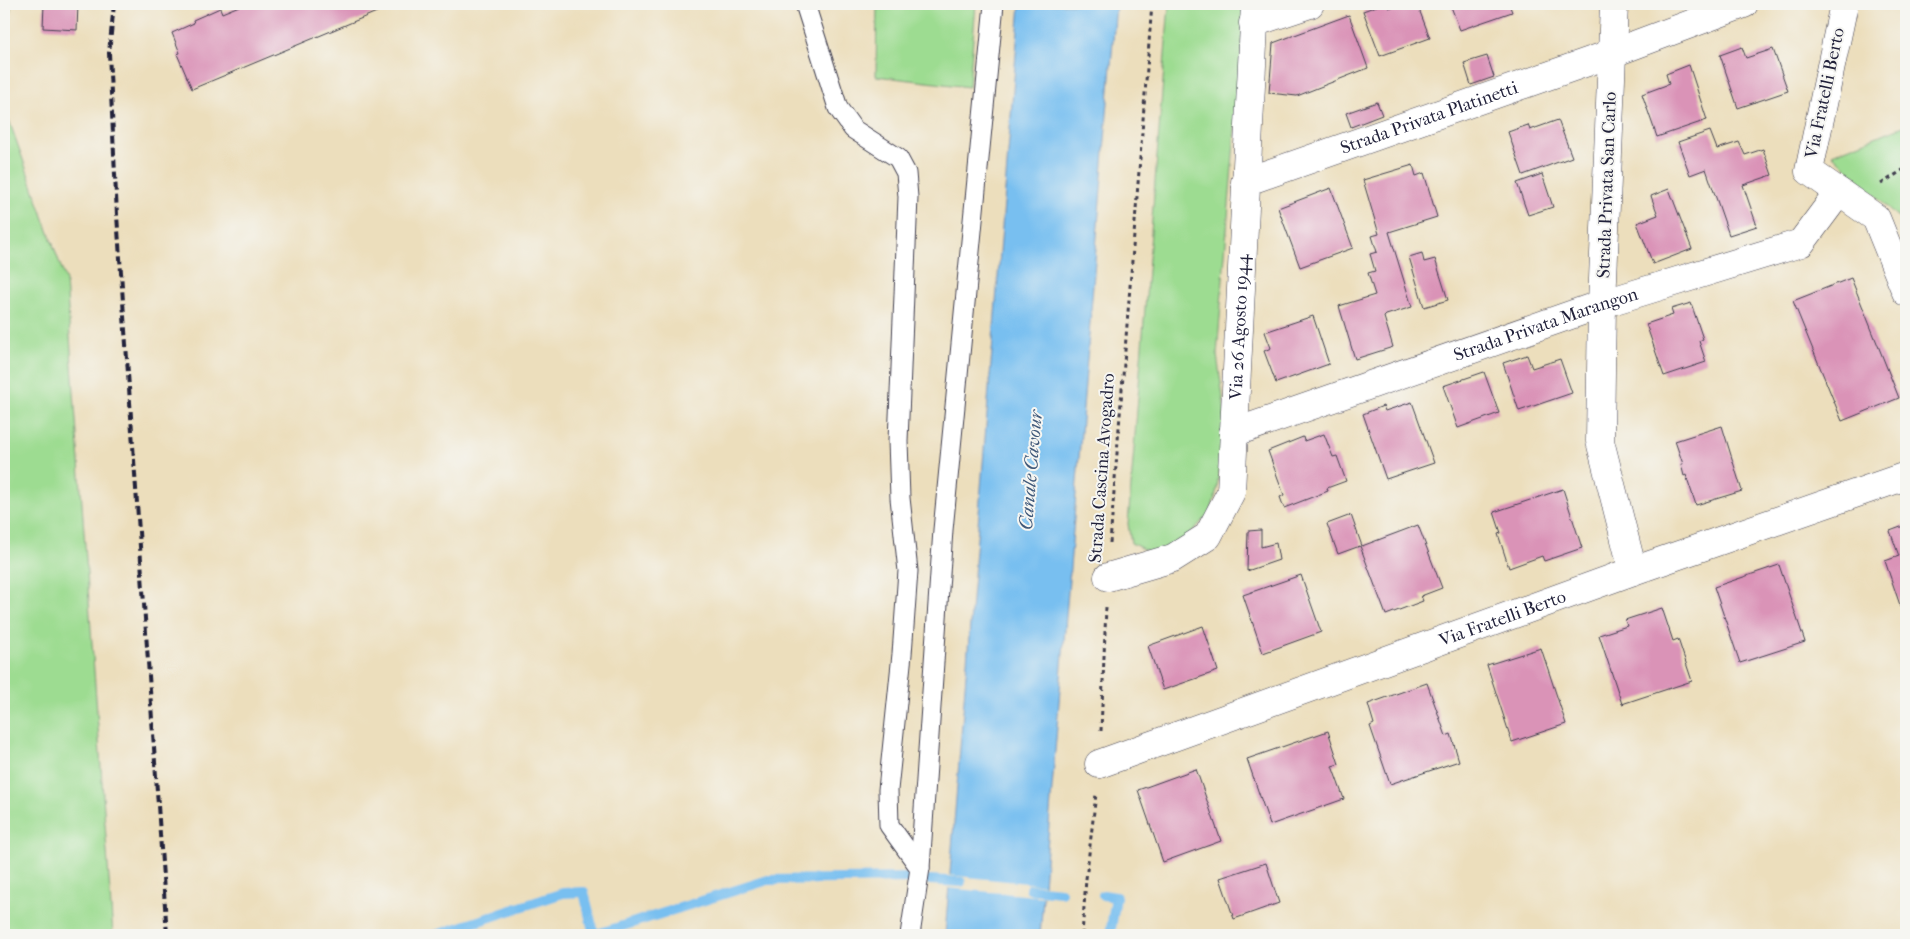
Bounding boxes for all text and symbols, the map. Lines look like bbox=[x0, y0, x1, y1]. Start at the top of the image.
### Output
street label: Via Fratelli Berto bbox=[1801, 26, 1849, 161]
street label: Strada Privata Platinetti bbox=[1338, 77, 1521, 158]
street label: Strada Privata San Carlo bbox=[1593, 91, 1621, 279]
street label: Via 26 Agosto 1944 bbox=[1225, 253, 1253, 401]
street label: Strada Privata Marangon bbox=[1451, 283, 1641, 366]
street label: Strada Cascina Avogadro bbox=[1085, 372, 1119, 564]
water label: Canale Cavour bbox=[1015, 408, 1047, 531]
street label: Via Fratelli Berto bbox=[1435, 586, 1569, 651]

